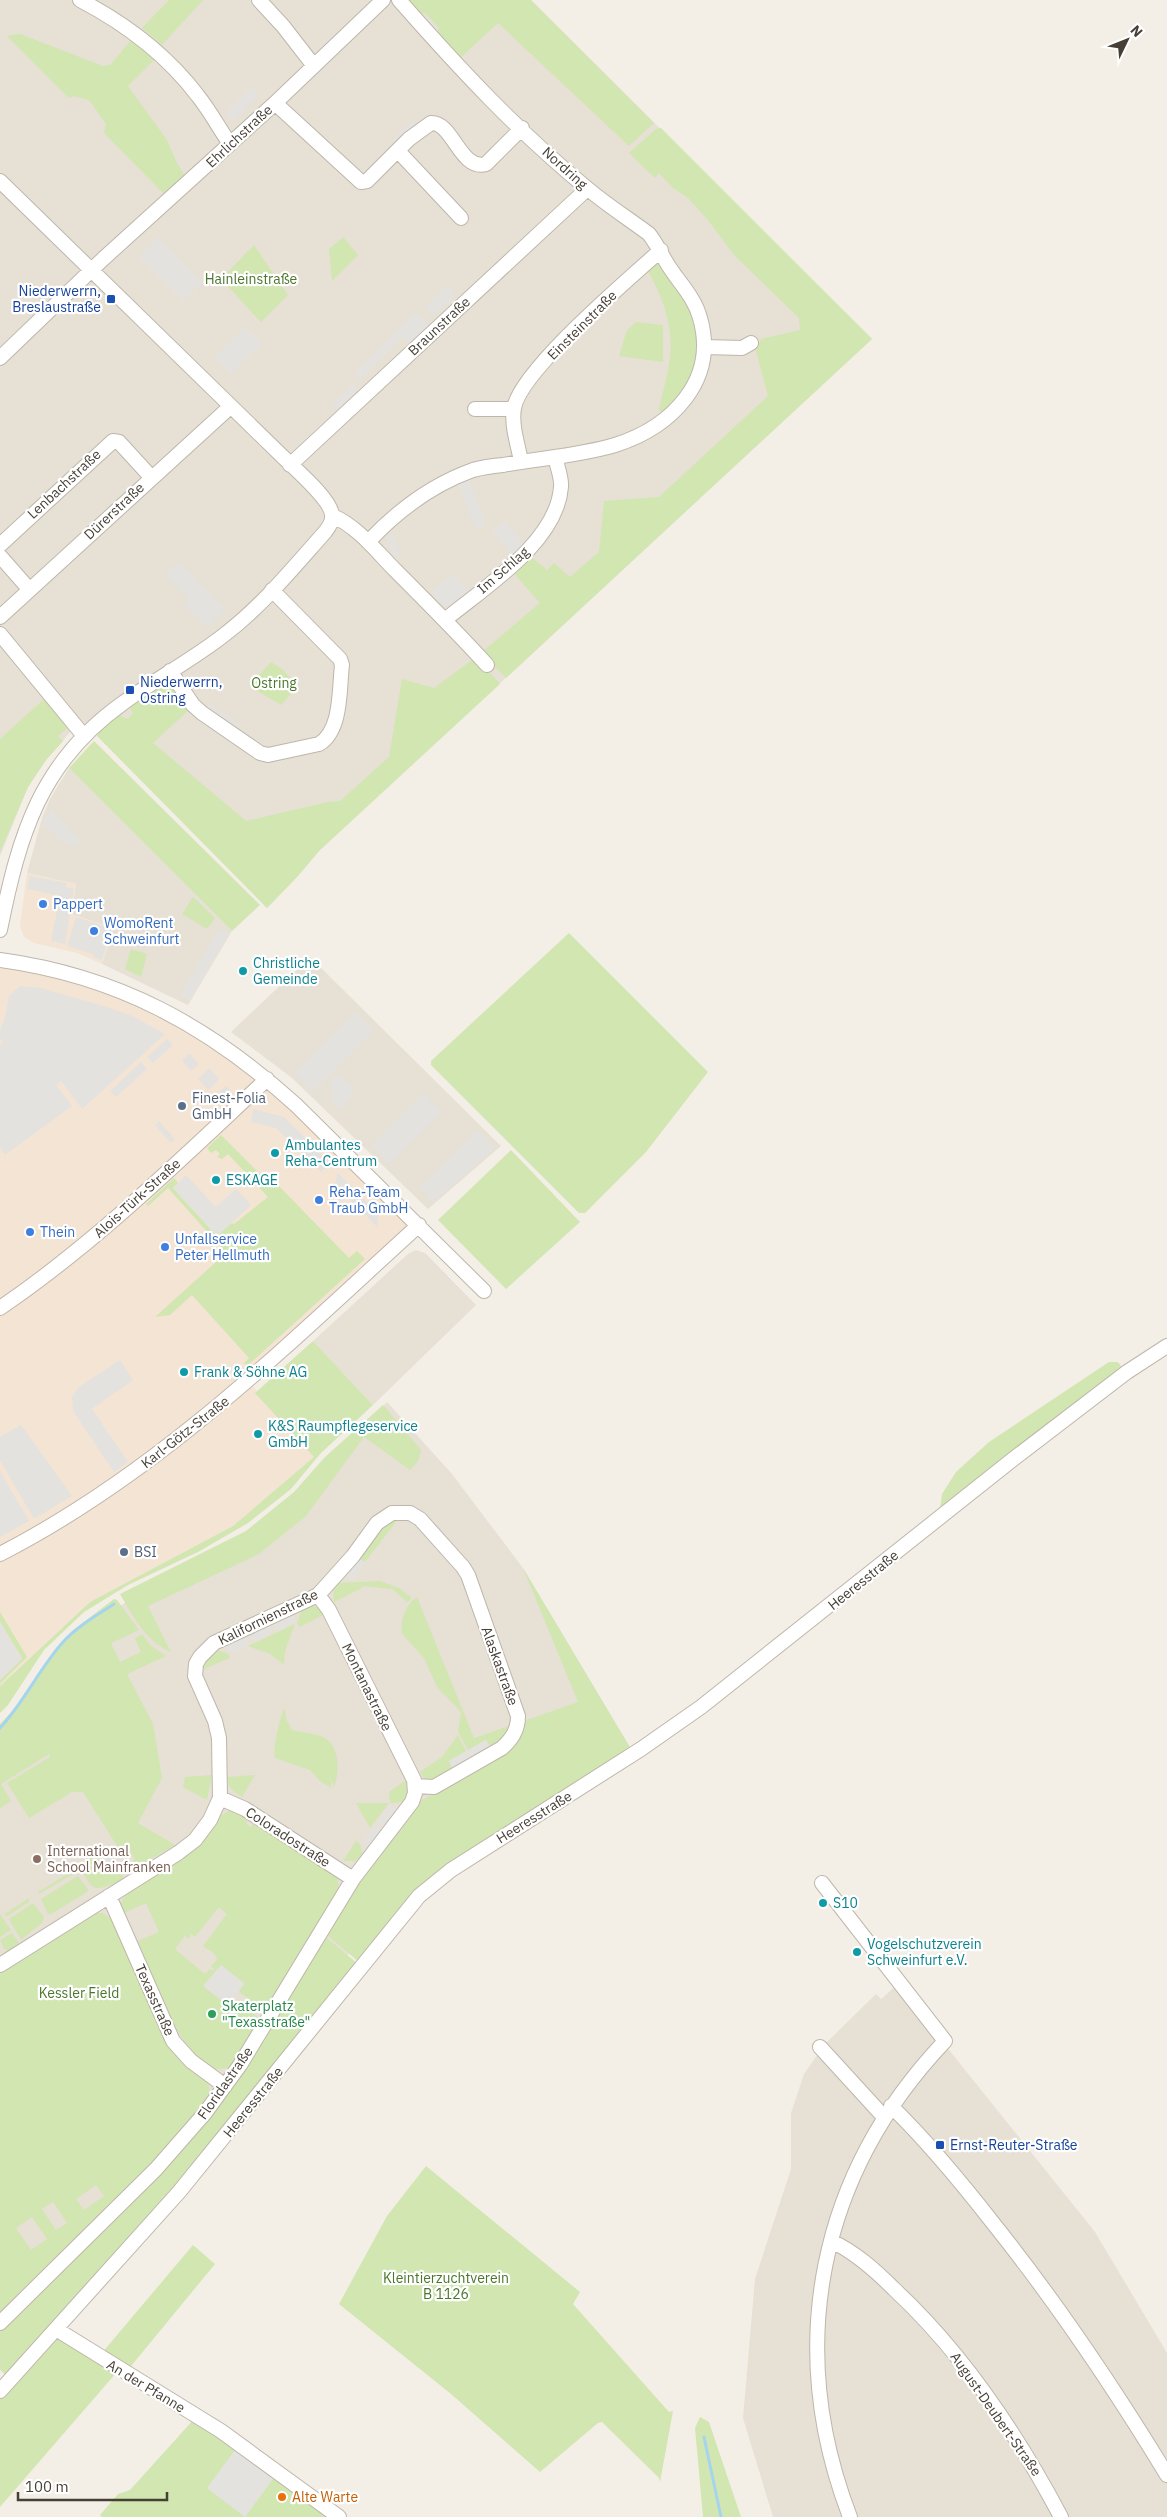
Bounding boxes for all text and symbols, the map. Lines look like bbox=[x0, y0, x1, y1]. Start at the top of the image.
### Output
north arrow bbox=[1102, 15, 1152, 65]
text: N bbox=[1126, 21, 1147, 41]
street label: Ehrlichstraße bbox=[202, 100, 276, 171]
street label: Nordring bbox=[539, 143, 592, 193]
park label: Hainleinstraße bbox=[205, 270, 298, 288]
place label: Niederwerrn, Breslaustraße bbox=[12, 282, 101, 316]
street label: Einsteinstraße bbox=[543, 286, 621, 364]
street label: Braunstraße bbox=[404, 292, 474, 359]
marker: Niederwerrn, Breslaustraße bbox=[105, 293, 117, 305]
street label: Lenbachstraße bbox=[24, 445, 105, 523]
street label: Dürerstraße bbox=[80, 478, 148, 544]
street label: Im Schlag bbox=[473, 542, 533, 597]
place label: Niederwerrn, Ostring bbox=[140, 673, 223, 707]
park label: Ostring bbox=[251, 674, 297, 692]
marker: Niederwerrn, Ostring bbox=[124, 684, 136, 696]
place label: Pappert bbox=[53, 895, 103, 913]
marker: Pappert bbox=[37, 898, 49, 910]
place label: WomoRent Schweinfurt bbox=[104, 914, 180, 948]
marker: WomoRent Schweinfurt bbox=[88, 925, 100, 937]
place label: Christliche Gemeinde bbox=[253, 954, 320, 988]
marker: Christliche Gemeinde bbox=[237, 965, 249, 977]
place label: Finest-Folia GmbH bbox=[192, 1089, 267, 1123]
marker: Finest-Folia GmbH bbox=[176, 1100, 188, 1112]
place label: Ambulantes Reha-Centrum bbox=[285, 1136, 377, 1170]
marker: Ambulantes Reha-Centrum bbox=[269, 1147, 281, 1159]
street label: Alois-Türk-Straße bbox=[90, 1154, 184, 1242]
place label: ESKAGE bbox=[226, 1171, 278, 1189]
marker: ESKAGE bbox=[210, 1174, 222, 1186]
place label: Reha-Team Traub GmbH bbox=[329, 1183, 408, 1217]
marker: Reha-Team Traub GmbH bbox=[313, 1194, 325, 1206]
place label: Thein bbox=[40, 1223, 75, 1241]
marker: Thein bbox=[24, 1226, 36, 1238]
place label: Unfallservice Peter Hellmuth bbox=[175, 1230, 270, 1264]
marker: Unfallservice Peter Hellmuth bbox=[159, 1241, 171, 1253]
place label: Frank & Söhne AG bbox=[194, 1363, 307, 1381]
marker: Frank & Söhne AG bbox=[178, 1366, 190, 1378]
street label: Karl-Götz-Straße bbox=[137, 1392, 233, 1472]
place label: K&S Raumpflegeservice GmbH bbox=[268, 1417, 418, 1451]
marker: K&S Raumpflegeservice GmbH bbox=[252, 1428, 264, 1440]
place label: BSI bbox=[134, 1543, 157, 1561]
marker: BSI bbox=[118, 1546, 130, 1558]
street label: Heeresstraße bbox=[824, 1546, 902, 1614]
street label: Kalifornienstraße bbox=[215, 1585, 321, 1649]
street label: Alaskastraße bbox=[477, 1624, 523, 1708]
street label: Montanastraße bbox=[338, 1640, 396, 1734]
street label: Heeresstraße bbox=[493, 1787, 575, 1847]
street label: Coloradostraße bbox=[242, 1803, 334, 1871]
place label: International School Mainfranken bbox=[47, 1842, 171, 1876]
marker: International School Mainfranken bbox=[31, 1853, 43, 1865]
place label: S10 bbox=[833, 1894, 858, 1912]
marker: S10 bbox=[817, 1897, 829, 1909]
place label: Vogelschutzverein Schweinfurt e.V. bbox=[867, 1935, 982, 1969]
marker: Vogelschutzverein Schweinfurt e.V. bbox=[851, 1946, 863, 1958]
street label: Texasstraße bbox=[131, 1961, 179, 2039]
park label: Kessler Field bbox=[39, 1984, 119, 2002]
place label: Skaterplatz "Texasstraße" bbox=[222, 1997, 310, 2031]
marker: Skaterplatz "Texasstraße" bbox=[206, 2008, 218, 2020]
street label: Floridastraße bbox=[193, 2043, 257, 2123]
street label: Heeresstraße bbox=[219, 2063, 287, 2141]
place label: Ernst-Reuter-Straße bbox=[950, 2136, 1078, 2154]
marker: Ernst-Reuter-Straße bbox=[934, 2139, 946, 2151]
park label: Kleintierzuchtverein B 1126 bbox=[383, 2269, 509, 2303]
street label: August-Deubert-Straße bbox=[946, 2348, 1046, 2480]
street label: An der Pfanne bbox=[103, 2355, 189, 2417]
scale bar bbox=[18, 2470, 166, 2502]
text: 100 m bbox=[25, 2477, 69, 2496]
place label: Alte Warte bbox=[292, 2488, 358, 2506]
marker: Alte Warte bbox=[276, 2491, 288, 2503]

